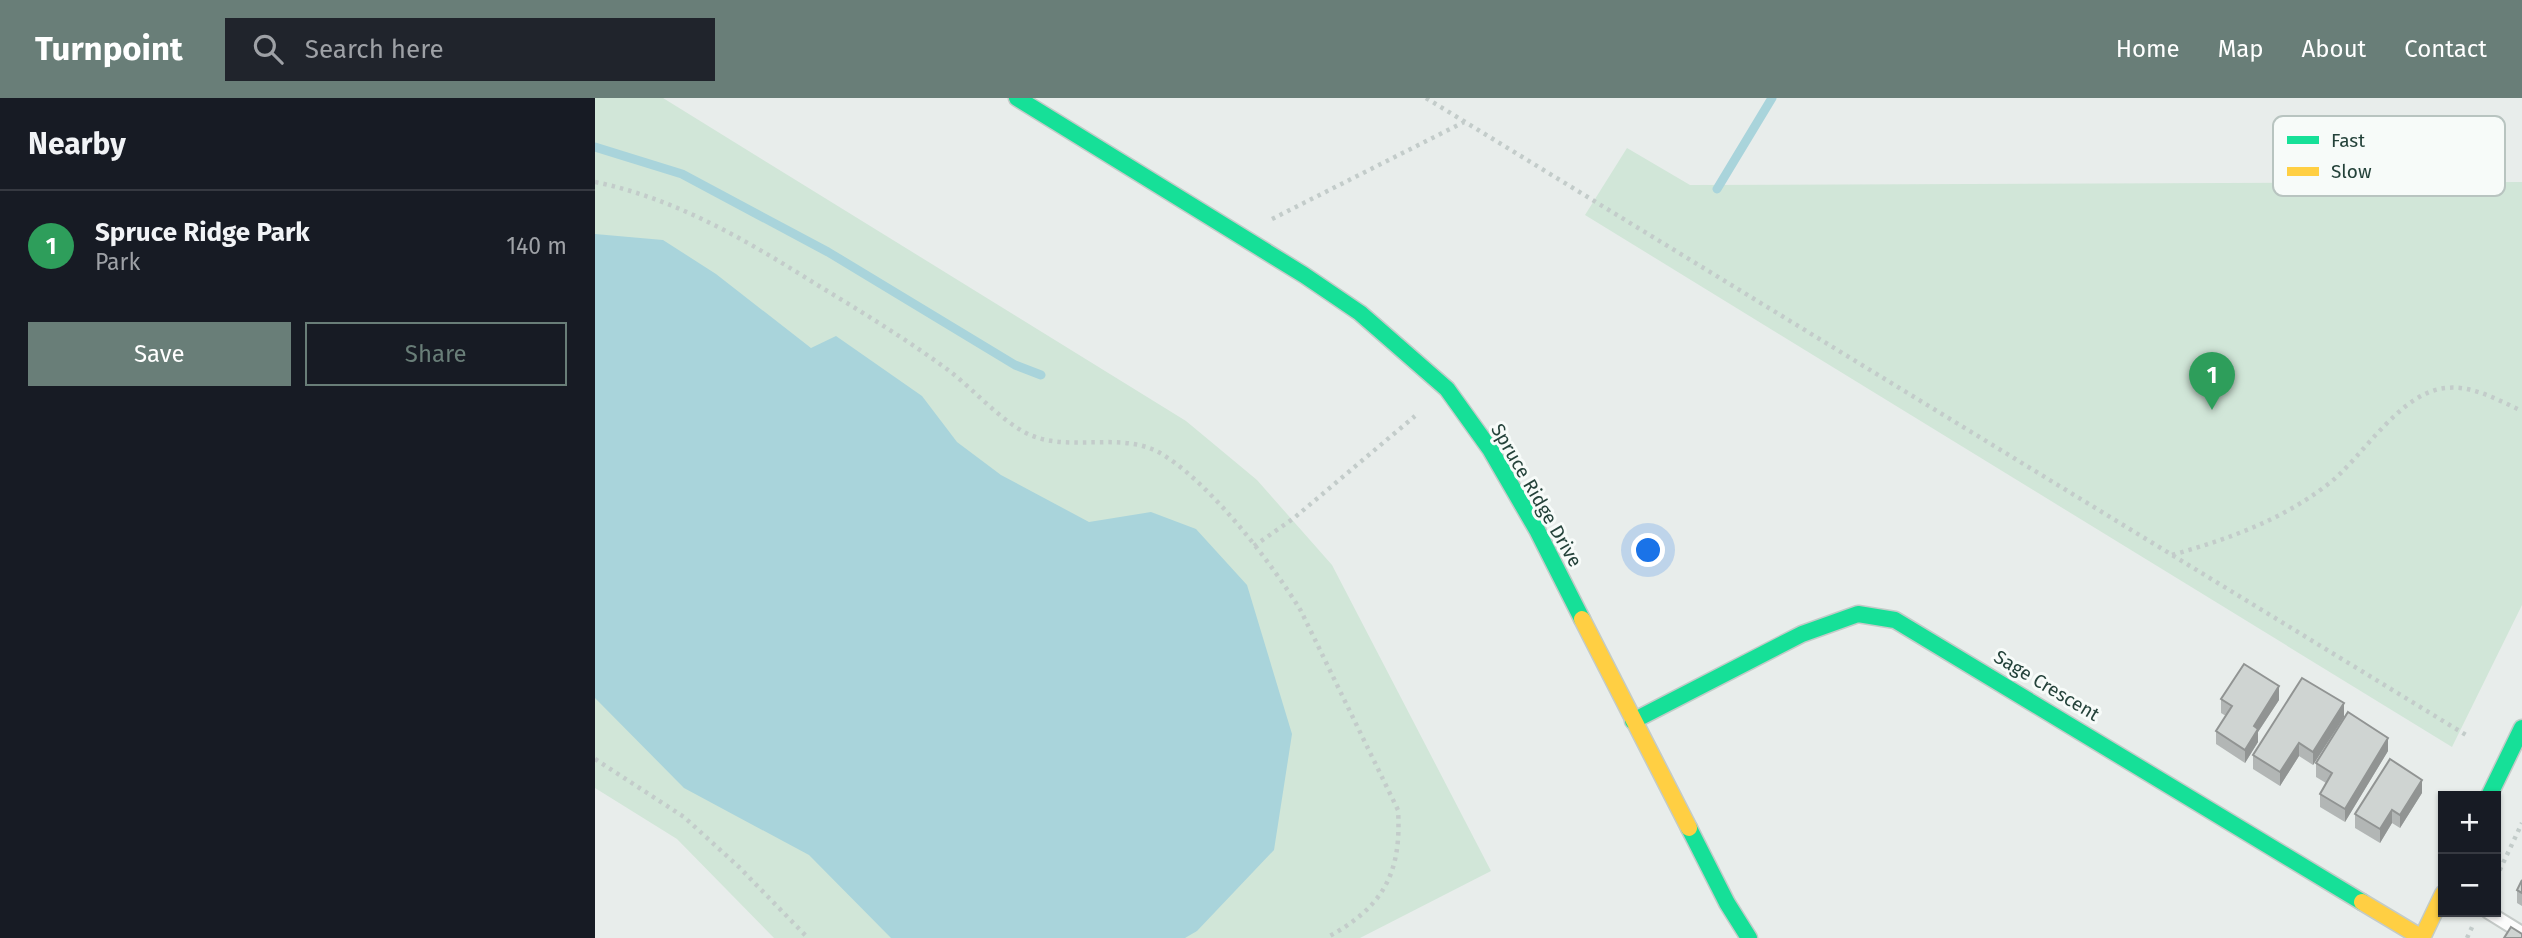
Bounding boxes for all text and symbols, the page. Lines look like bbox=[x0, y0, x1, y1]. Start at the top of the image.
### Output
search box bbox=[225, 18, 715, 81]
text: Turnpoint bbox=[35, 29, 183, 69]
icon: search bbox=[249, 30, 287, 68]
text: Search here bbox=[305, 34, 444, 65]
text: Home bbox=[2116, 35, 2180, 63]
text: Map bbox=[2218, 35, 2264, 63]
text: About bbox=[2302, 35, 2366, 63]
text: Contact bbox=[2404, 35, 2487, 63]
legend bbox=[2273, 116, 2505, 196]
text: Nearby bbox=[28, 126, 126, 162]
text: Fast bbox=[2331, 129, 2365, 152]
text: Slow bbox=[2331, 160, 2372, 183]
text: Spruce Ridge Park bbox=[95, 217, 310, 248]
text: 1 bbox=[46, 232, 56, 260]
text: 140 m bbox=[506, 232, 567, 260]
text: Park bbox=[95, 248, 140, 276]
button: Save bbox=[28, 322, 291, 386]
button: Share bbox=[305, 322, 567, 386]
pin: 1 bbox=[2189, 352, 2235, 410]
street label: Spruce Ridge Drive bbox=[1486, 419, 1587, 571]
your location bbox=[1631, 533, 1665, 567]
street label: Sage Crescent bbox=[1990, 645, 2104, 726]
map controls bbox=[2438, 791, 2501, 917]
button: + bbox=[2438, 791, 2501, 854]
button: − bbox=[2438, 854, 2501, 917]

